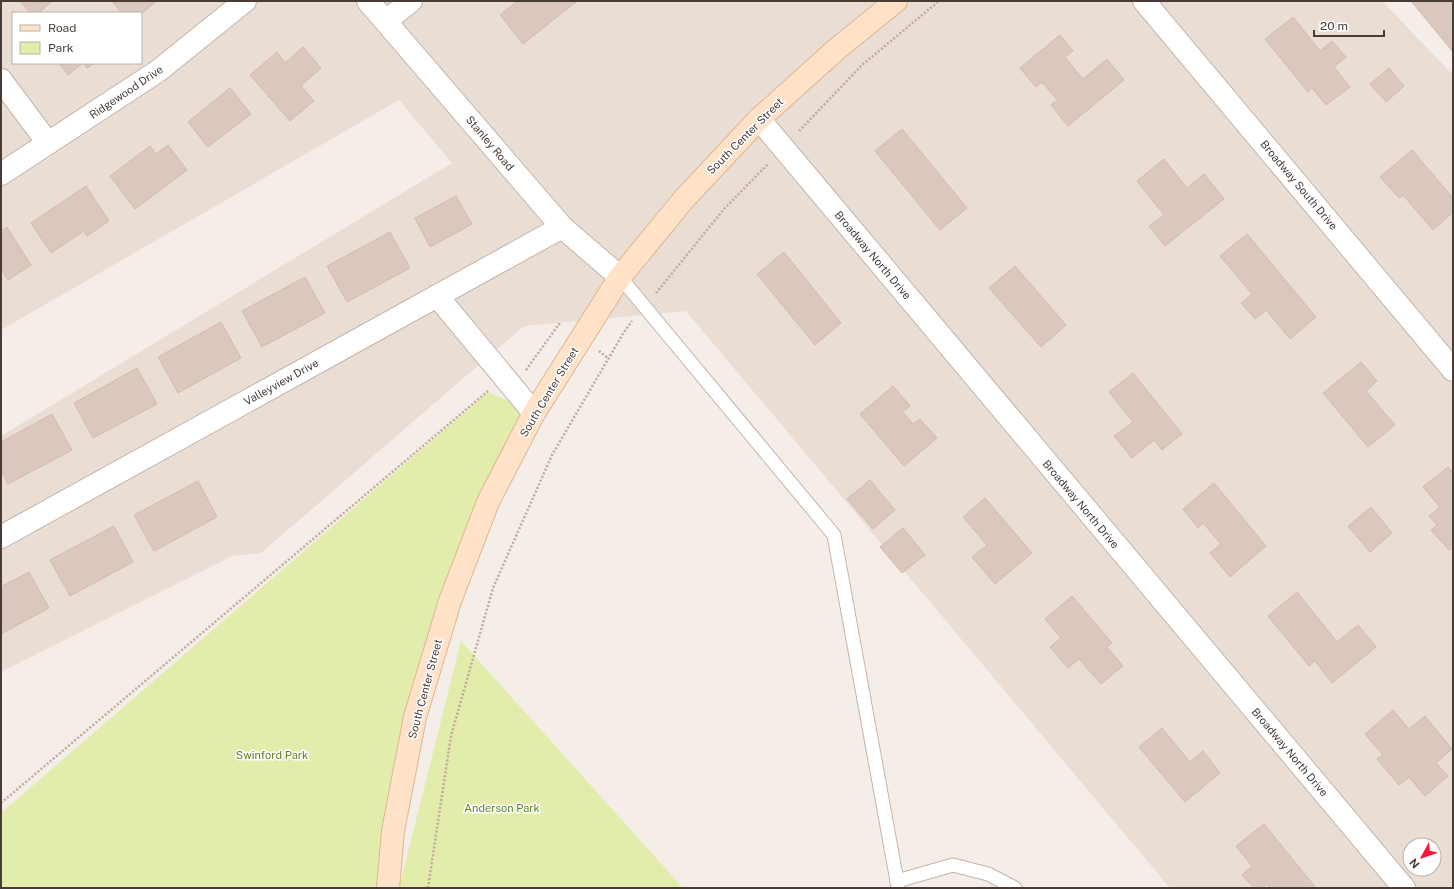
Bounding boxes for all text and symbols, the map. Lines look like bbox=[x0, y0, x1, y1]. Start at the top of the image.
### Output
legend bbox=[12, 12, 142, 64]
scale bar bbox=[1314, 12, 1384, 38]
text: 20 m bbox=[1320, 19, 1348, 33]
text: Road bbox=[48, 21, 76, 35]
text: Park bbox=[48, 41, 74, 55]
street label: Ridgewood Drive bbox=[87, 63, 165, 121]
street label: South Center Street bbox=[704, 95, 786, 177]
street label: Stanley Road bbox=[464, 113, 516, 173]
street label: Broadway South Drive bbox=[1258, 138, 1340, 232]
street label: Broadway North Drive bbox=[833, 208, 913, 302]
street label: South Center Street bbox=[517, 345, 581, 439]
street label: Valleyview Drive bbox=[242, 357, 320, 407]
street label: Broadway North Drive bbox=[1041, 457, 1121, 551]
street label: South Center Street bbox=[406, 638, 444, 740]
street label: Broadway North Drive bbox=[1250, 705, 1330, 799]
park label: Swinford Park bbox=[236, 749, 308, 761]
park label: Anderson Park bbox=[464, 802, 540, 814]
north arrow bbox=[1402, 837, 1442, 877]
text: N bbox=[1407, 856, 1422, 871]

